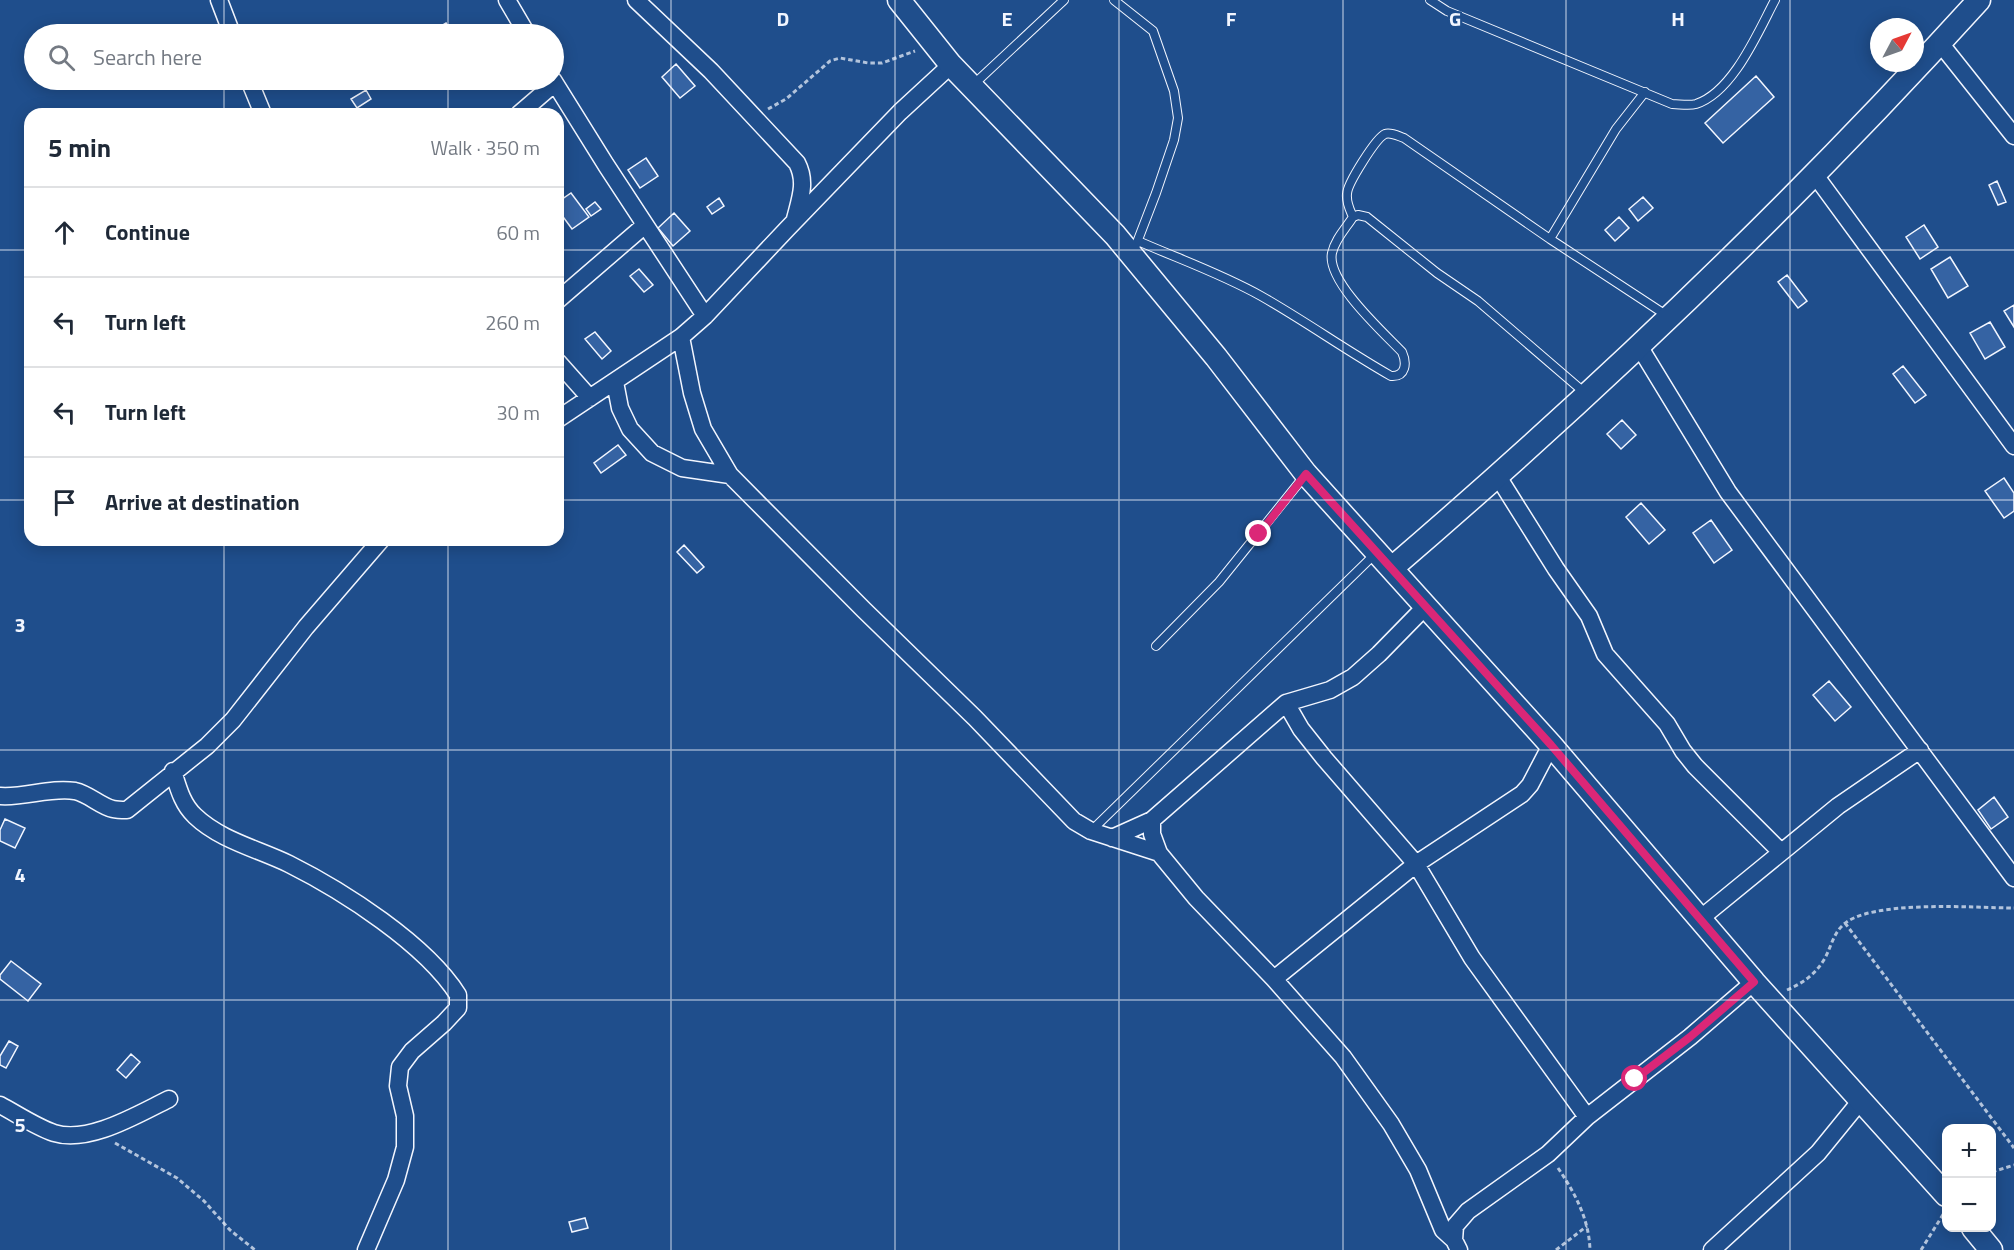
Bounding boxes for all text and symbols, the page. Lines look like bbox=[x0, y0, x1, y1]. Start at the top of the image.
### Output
text: D bbox=[777, 3, 789, 34]
text: E bbox=[1001, 3, 1013, 34]
text: F bbox=[1226, 3, 1237, 34]
text: G bbox=[1449, 3, 1461, 34]
text: H bbox=[1671, 3, 1685, 34]
north arrow bbox=[1870, 18, 1924, 72]
search box bbox=[24, 24, 564, 90]
text: Search here bbox=[93, 40, 202, 74]
icon: search bbox=[45, 41, 78, 74]
text: 5 min bbox=[48, 128, 111, 167]
text: Walk · 350 m bbox=[431, 132, 540, 163]
text: Continue bbox=[105, 215, 190, 249]
icon: ahead bbox=[48, 216, 81, 249]
text: 60 m bbox=[496, 217, 540, 248]
text: Turn left bbox=[105, 305, 186, 339]
icon: left bbox=[48, 306, 81, 339]
text: 260 m bbox=[485, 307, 540, 338]
text: Turn left bbox=[105, 395, 186, 429]
icon: left bbox=[48, 396, 81, 429]
text: 30 m bbox=[496, 397, 540, 428]
text: Arrive at destination bbox=[105, 485, 300, 519]
icon: arrive bbox=[48, 486, 81, 519]
route end bbox=[1245, 520, 1271, 546]
text: 3 bbox=[14, 609, 26, 640]
text: 4 bbox=[14, 859, 26, 890]
route start bbox=[1621, 1065, 1647, 1091]
text: 5 bbox=[14, 1109, 26, 1140]
map controls bbox=[1942, 1124, 1996, 1232]
button: + bbox=[1942, 1124, 1996, 1178]
button: − bbox=[1942, 1178, 1996, 1232]

